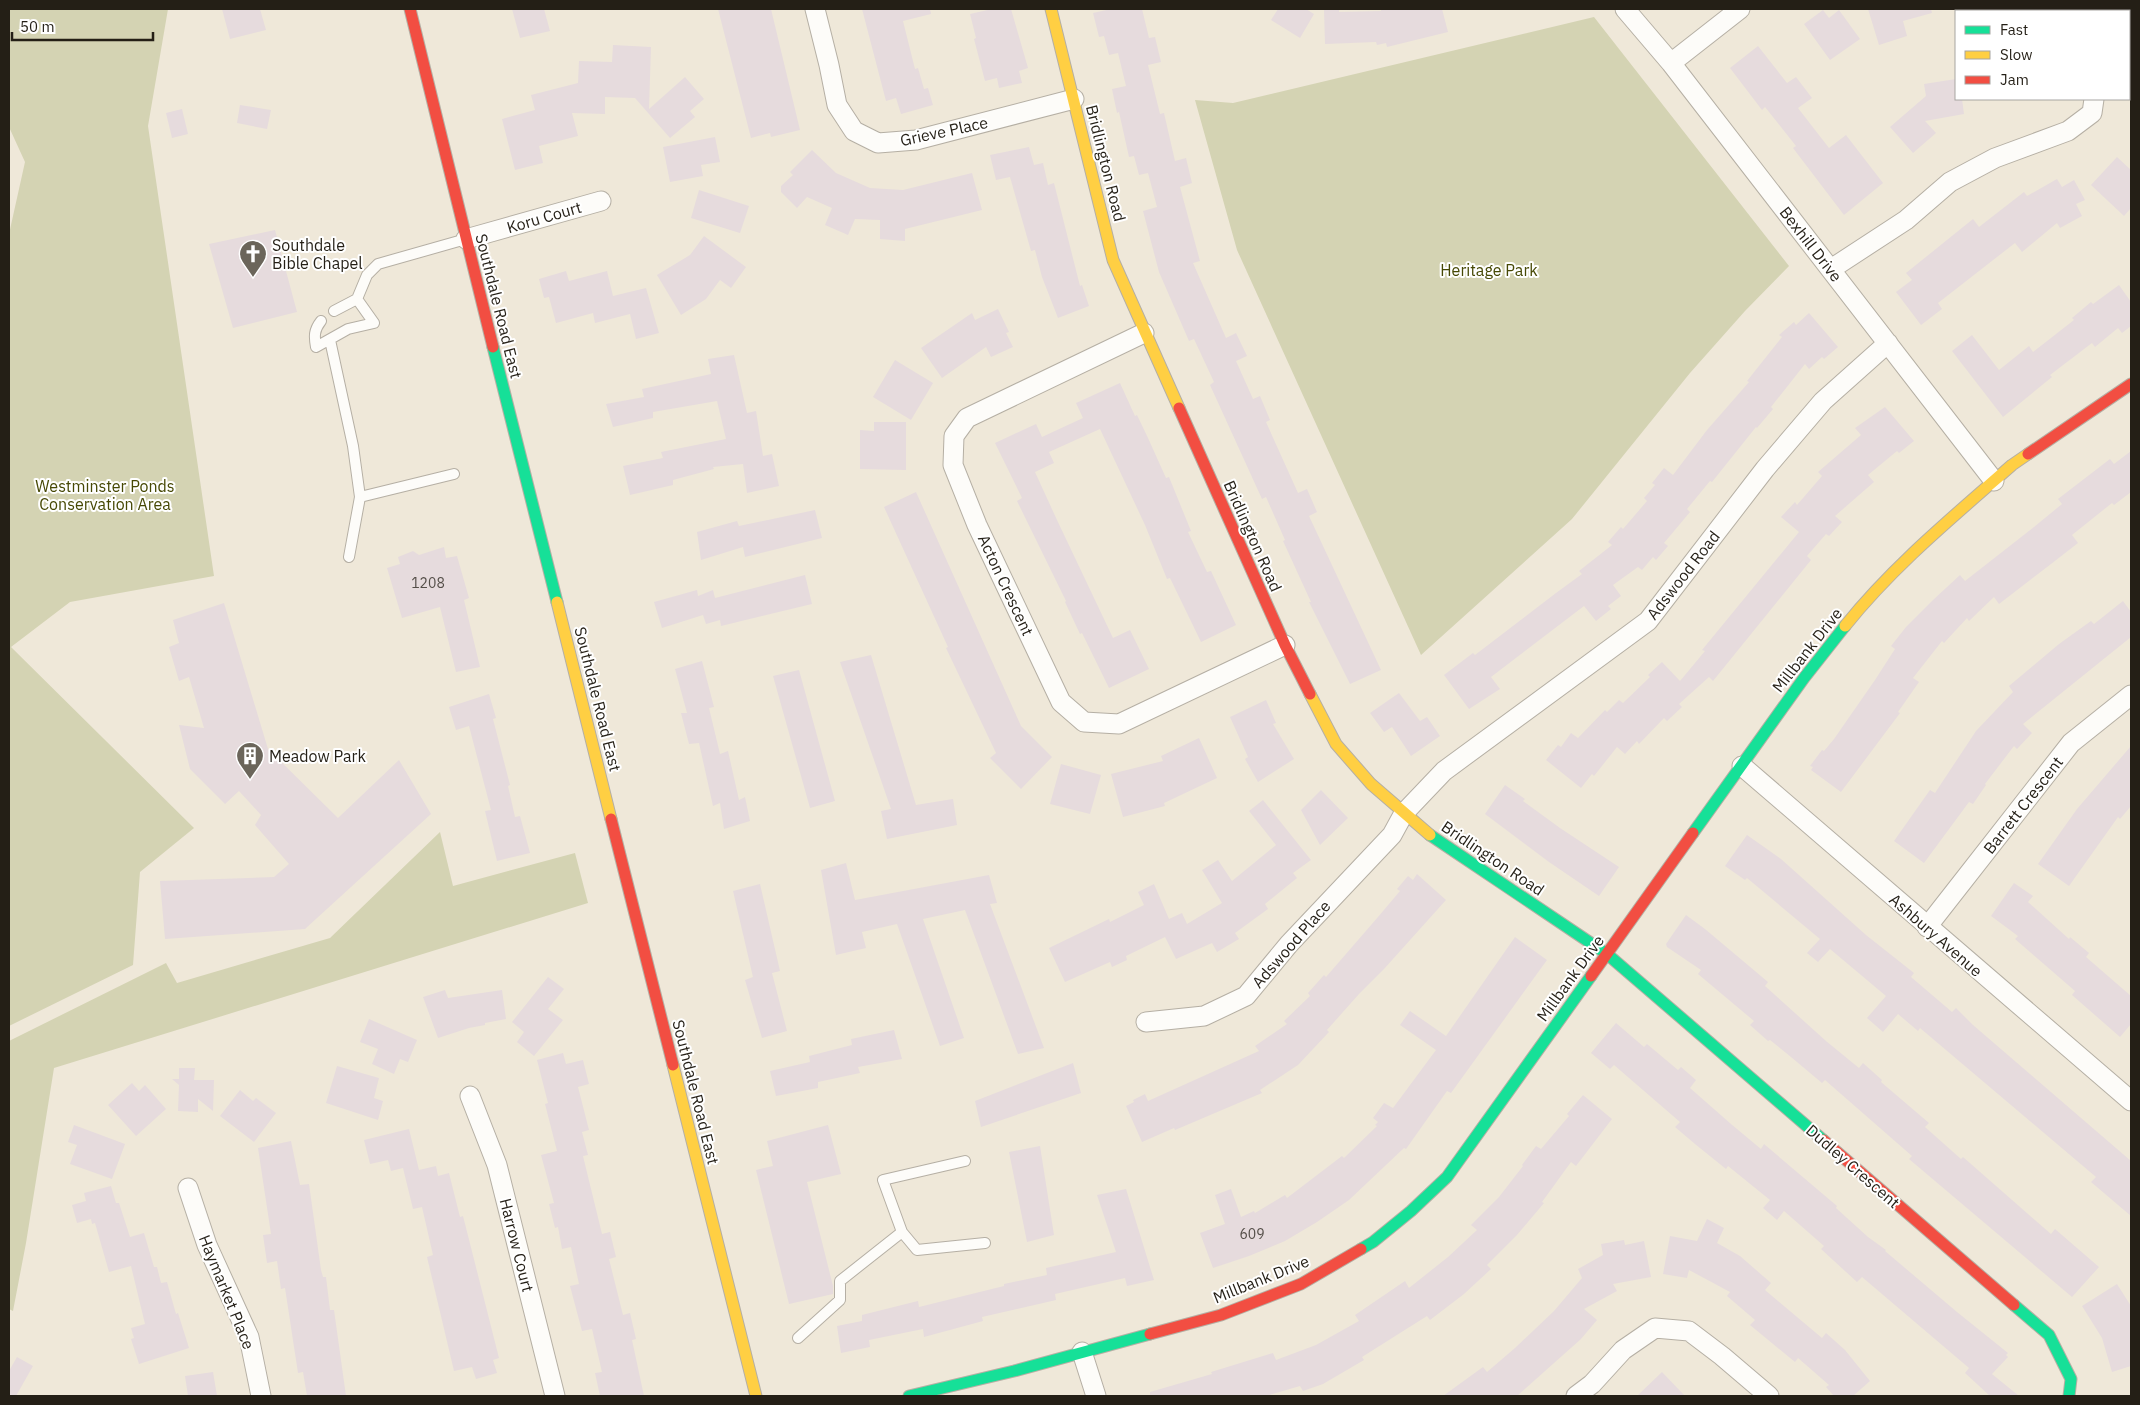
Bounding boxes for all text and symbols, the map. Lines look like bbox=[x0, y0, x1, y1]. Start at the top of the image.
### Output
scale bar bbox=[12, 10, 154, 42]
legend bbox=[1955, 10, 2130, 100]
text: 50 m bbox=[20, 17, 55, 36]
text: Fast bbox=[2000, 20, 2028, 39]
text: Slow bbox=[2000, 45, 2033, 64]
text: Jam bbox=[2000, 70, 2029, 89]
street label: Bridlington Road bbox=[1082, 103, 1130, 223]
street label: Grieve Place bbox=[898, 112, 990, 150]
street label: Koru Court bbox=[504, 197, 584, 237]
street label: Bexhill Drive bbox=[1775, 202, 1847, 286]
street label: Southdale Road East bbox=[471, 232, 527, 380]
place label: Southdale Bible Chapel bbox=[272, 235, 363, 273]
church icon: Southdale Bible Chapel bbox=[238, 239, 268, 278]
park label: Heritage Park bbox=[1440, 260, 1538, 280]
park label: Westminster Ponds Conservation Area bbox=[35, 476, 175, 514]
street label: Bridlington Road bbox=[1220, 477, 1286, 595]
street label: Adswood Road bbox=[1642, 527, 1724, 623]
street label: Acton Crescent bbox=[974, 531, 1038, 639]
house number: 1208 bbox=[411, 574, 445, 592]
street label: Millbank Drive bbox=[1768, 604, 1846, 696]
street label: Southdale Road East bbox=[570, 625, 626, 773]
building icon: Meadow Park bbox=[235, 741, 265, 780]
place label: Meadow Park bbox=[269, 746, 366, 766]
street label: Barrett Crescent bbox=[1979, 752, 2067, 858]
street label: Bridlington Road bbox=[1438, 816, 1548, 900]
street label: Ashbury Avenue bbox=[1885, 889, 1987, 981]
street label: Adswood Place bbox=[1247, 896, 1335, 992]
street label: Millbank Drive bbox=[1532, 931, 1608, 1025]
street label: Southdale Road East bbox=[668, 1018, 724, 1166]
street label: Dudley Crescent bbox=[1802, 1120, 1904, 1212]
street label: Harrow Court bbox=[496, 1196, 538, 1294]
house number: 609 bbox=[1239, 1225, 1265, 1243]
street label: Haymarket Place bbox=[195, 1232, 259, 1352]
street label: Millbank Drive bbox=[1210, 1251, 1312, 1307]

